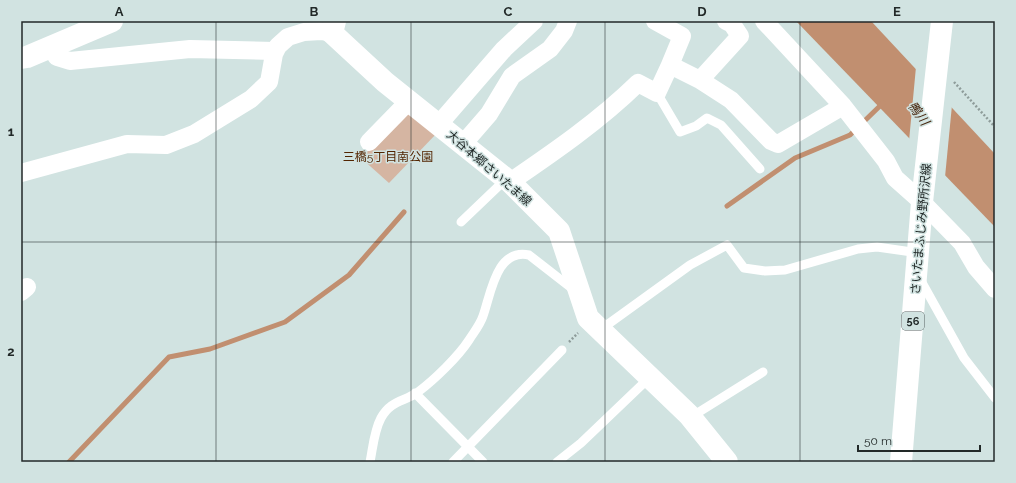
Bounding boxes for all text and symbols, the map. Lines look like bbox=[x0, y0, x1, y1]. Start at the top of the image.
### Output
text: A bbox=[115, 4, 124, 19]
text: B bbox=[310, 4, 319, 19]
text: C bbox=[504, 4, 513, 19]
text: D bbox=[697, 4, 707, 19]
text: E bbox=[893, 4, 901, 19]
water label: 鴨川 bbox=[905, 98, 933, 130]
text: 1 bbox=[8, 124, 15, 139]
street label: 大谷本郷さいたま線 bbox=[444, 127, 534, 209]
park label: 三橋5丁目南公園 bbox=[343, 150, 433, 164]
street label: さいたまふじみ野所沢線 bbox=[908, 163, 934, 295]
road number: 56 bbox=[902, 312, 924, 330]
text: 2 bbox=[7, 344, 15, 359]
scale bar bbox=[858, 427, 980, 453]
text: 50 m bbox=[864, 434, 892, 448]

